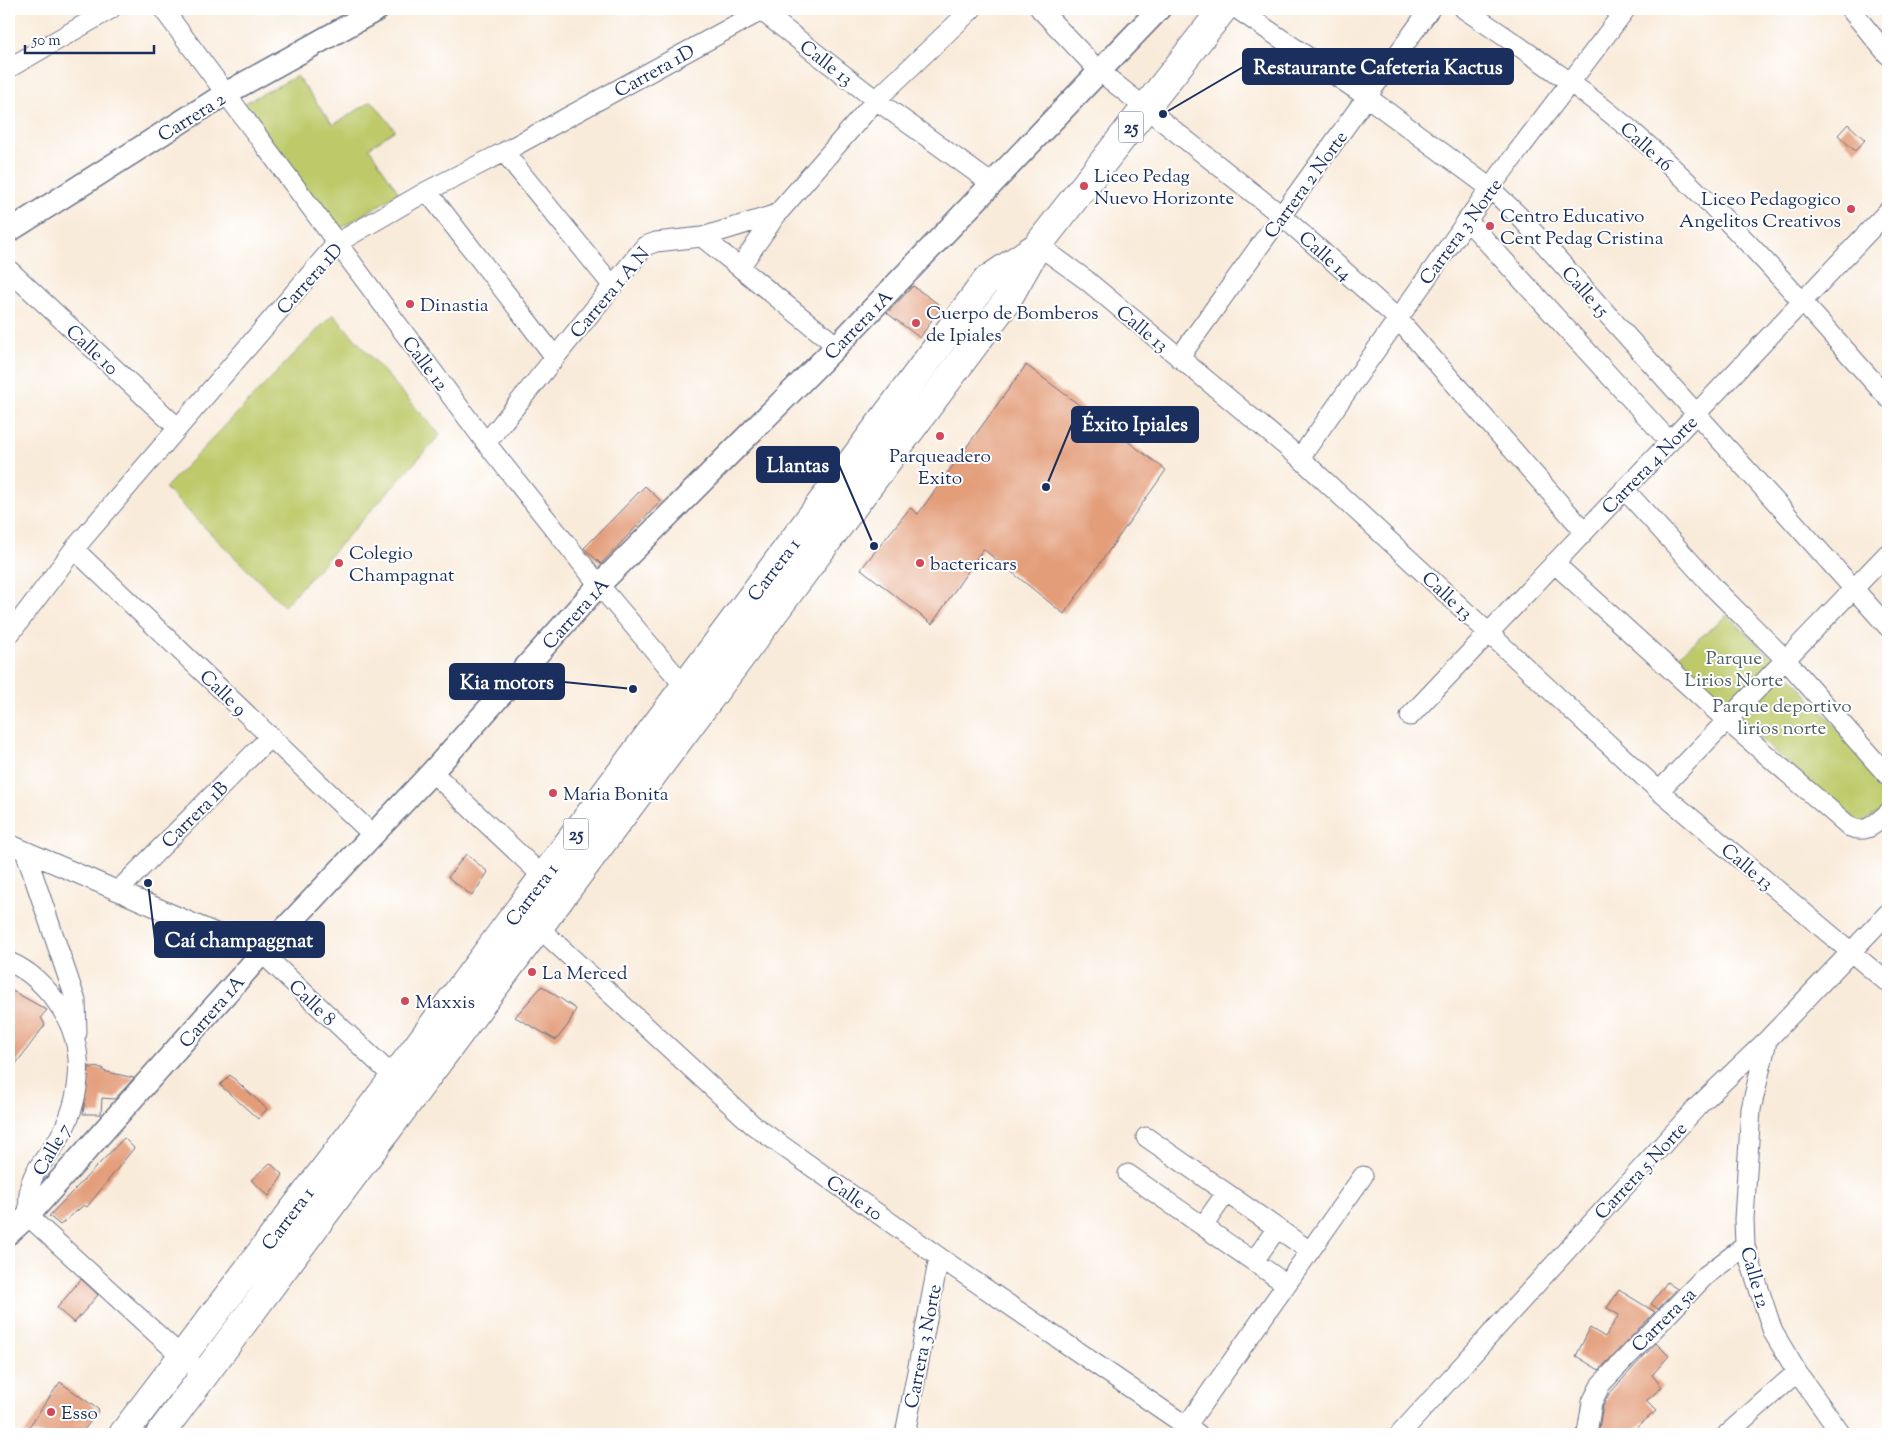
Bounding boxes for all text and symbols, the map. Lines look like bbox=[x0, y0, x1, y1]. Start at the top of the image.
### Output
scale bar bbox=[25, 22, 154, 54]
text: 50 m bbox=[31, 31, 61, 52]
street label: Calle 13 bbox=[793, 34, 858, 93]
street label: Carrera 1D bbox=[610, 39, 700, 105]
callout: Restaurante Cafeteria Kactus bbox=[1243, 49, 1513, 84]
text: Restaurante Cafeteria Kactus bbox=[1253, 55, 1503, 84]
street label: Carrera 2 bbox=[153, 87, 232, 150]
road number: 25 bbox=[1118, 111, 1144, 142]
street label: Calle 16 bbox=[1613, 117, 1678, 179]
street label: Carrera 2 Norte bbox=[1259, 126, 1355, 245]
place label: Liceo Pedag Nuevo Horizonte bbox=[1094, 164, 1234, 213]
street label: Carrera 3 Norte bbox=[1414, 173, 1510, 291]
marker: Liceo Pedag Nuevo Horizonte bbox=[1078, 180, 1090, 192]
place label: Liceo Pedagogico Angelitos Creativos bbox=[1679, 187, 1841, 236]
marker: Liceo Pedagogico Angelitos Creativos bbox=[1845, 203, 1857, 215]
place label: Centro Educativo Cent Pedag Cristina bbox=[1500, 204, 1664, 253]
marker: Centro Educativo Cent Pedag Cristina bbox=[1484, 220, 1496, 232]
street label: Calle 14 bbox=[1292, 226, 1357, 288]
street label: Carrera 1D bbox=[271, 238, 350, 321]
street label: Carrera 1 A N bbox=[565, 242, 657, 345]
street label: Calle 15 bbox=[1554, 261, 1615, 324]
street label: Carrera 1A bbox=[819, 284, 901, 367]
place label: Dinastia bbox=[420, 293, 489, 320]
marker: Dinastia bbox=[404, 298, 416, 310]
street label: Calle 13 bbox=[1109, 300, 1174, 360]
place label: Cuerpo de Bomberos de Ipiales bbox=[926, 301, 1099, 350]
marker: Cuerpo de Bomberos de Ipiales bbox=[910, 317, 922, 329]
street label: Calle 10 bbox=[59, 319, 124, 382]
street label: Calle 12 bbox=[394, 331, 454, 398]
callout: Éxito Ipiales bbox=[1072, 407, 1198, 442]
street label: Carrera 4 Norte bbox=[1597, 410, 1705, 521]
text: Éxito Ipiales bbox=[1082, 411, 1188, 441]
marker: Parqueadero Exito bbox=[934, 430, 946, 442]
place label: Parqueadero Exito bbox=[889, 444, 991, 493]
callout: Llantas bbox=[757, 447, 839, 482]
text: Llantas bbox=[767, 453, 829, 482]
street label: Carrera 1 bbox=[742, 533, 808, 608]
place label: Colegio Champagnat bbox=[349, 541, 455, 590]
place label: bactericars bbox=[930, 552, 1017, 579]
marker: Colegio Champagnat bbox=[333, 557, 345, 569]
marker: bactericars bbox=[914, 557, 926, 569]
street label: Calle 13 bbox=[1415, 566, 1478, 628]
street label: Carrera 1A bbox=[537, 572, 617, 657]
park label: Parque Lirios Norte bbox=[1685, 646, 1784, 695]
callout: Kia motors bbox=[450, 664, 564, 699]
street label: Calle 9 bbox=[193, 665, 252, 723]
text: Kia motors bbox=[460, 670, 554, 699]
park label: Parque deportivo lirios norte bbox=[1712, 694, 1852, 743]
street label: Carrera 1B bbox=[156, 776, 235, 855]
place label: Maria Bonita bbox=[563, 782, 669, 809]
marker: Maria Bonita bbox=[547, 787, 559, 799]
road number: 25 bbox=[564, 819, 588, 850]
street label: Calle 13 bbox=[1714, 838, 1779, 898]
street label: Carrera 1 bbox=[500, 858, 566, 933]
callout: Caí champaggnat bbox=[155, 922, 324, 957]
text: Caí champaggnat bbox=[165, 928, 313, 957]
place label: La Merced bbox=[542, 961, 628, 988]
marker: La Merced bbox=[526, 966, 538, 978]
street label: Carrera 1A bbox=[174, 970, 252, 1055]
street label: Calle 8 bbox=[282, 974, 341, 1033]
place label: Maxxis bbox=[415, 990, 475, 1017]
marker: Maxxis bbox=[399, 995, 411, 1007]
street label: Carrera 5 Norte bbox=[1589, 1117, 1694, 1227]
street label: Calle 7 bbox=[27, 1119, 79, 1182]
street label: Calle 10 bbox=[820, 1170, 887, 1228]
street label: Carrera 1 bbox=[256, 1182, 322, 1257]
street label: Calle 12 bbox=[1732, 1244, 1775, 1312]
street label: Carrera 3 Norte bbox=[899, 1282, 950, 1411]
street label: Carrera 5a bbox=[1626, 1282, 1703, 1359]
place label: Esso bbox=[61, 1401, 98, 1428]
marker: Esso bbox=[45, 1406, 57, 1418]

